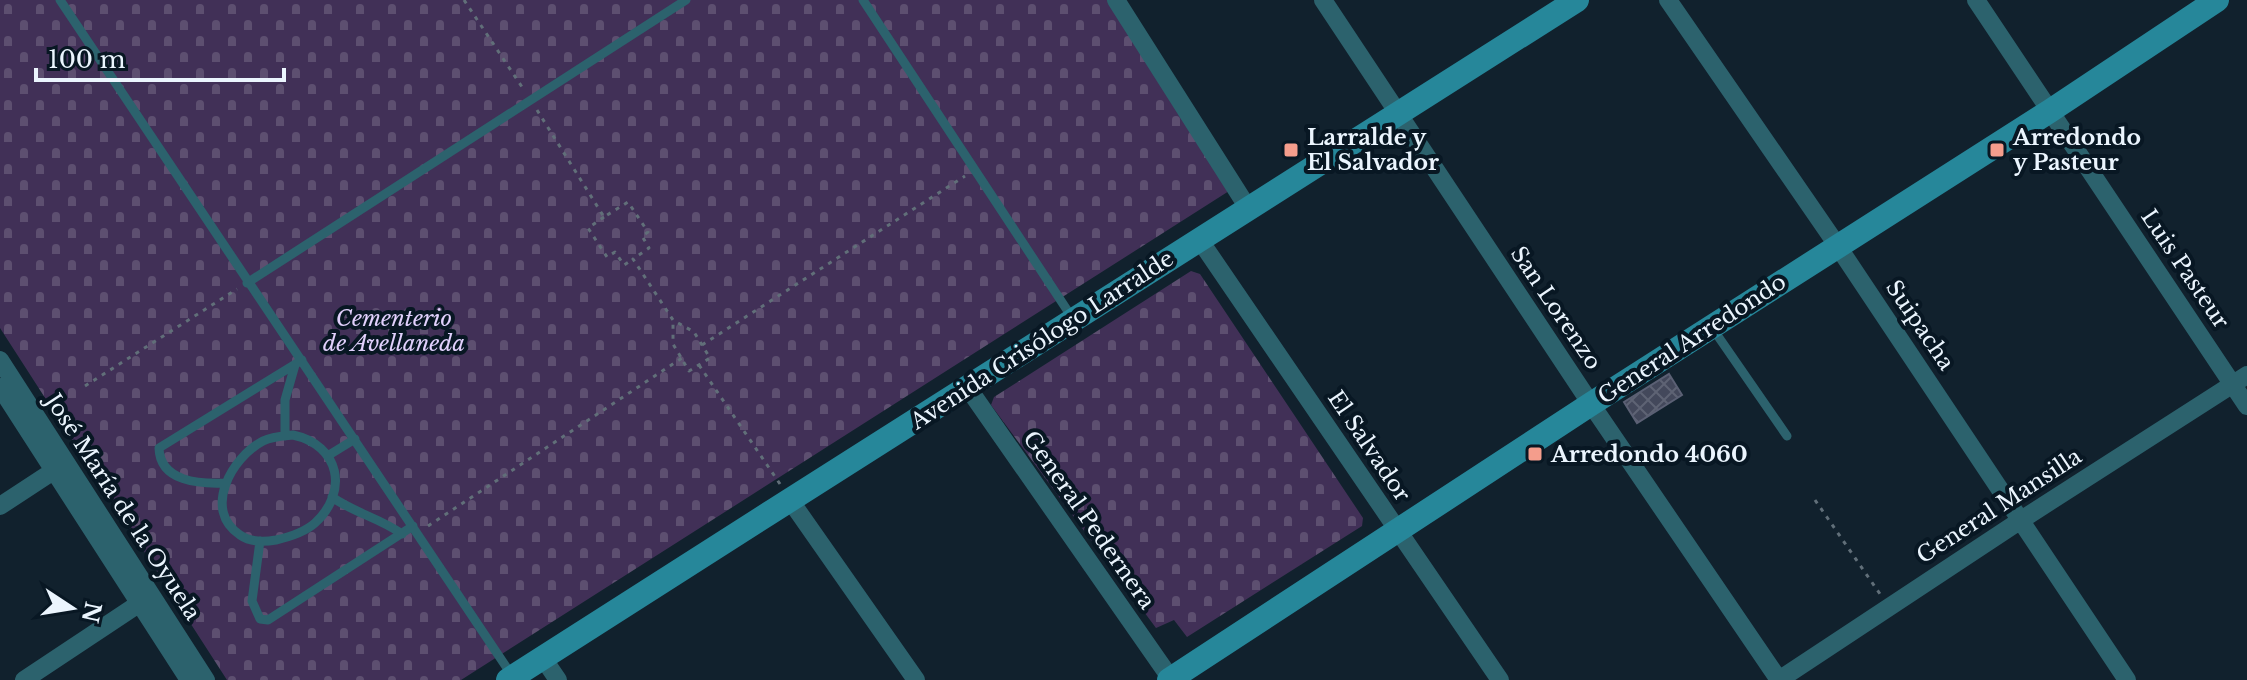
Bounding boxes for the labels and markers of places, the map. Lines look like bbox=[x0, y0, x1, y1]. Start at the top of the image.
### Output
place label: Larralde y El Salvador bbox=[1307, 124, 1439, 176]
place label: Arredondo y Pasteur bbox=[2012, 124, 2141, 176]
marker: Larralde y El Salvador bbox=[1282, 141, 1300, 159]
marker: Arredondo y Pasteur bbox=[1988, 141, 2006, 159]
place label: Arredondo 4060 bbox=[1550, 441, 1748, 468]
marker: Arredondo 4060 bbox=[1526, 445, 1544, 463]

